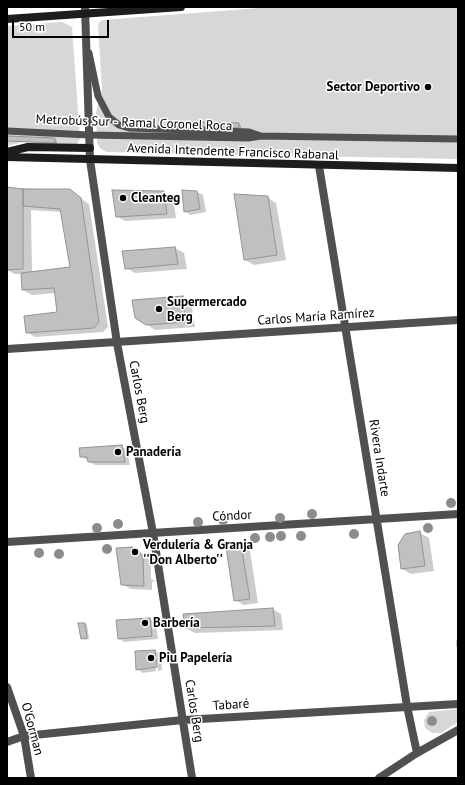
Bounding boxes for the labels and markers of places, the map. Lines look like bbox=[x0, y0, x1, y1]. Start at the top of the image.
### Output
place label: Sector Deportivo bbox=[327, 79, 420, 95]
marker: Sector Deportivo bbox=[423, 82, 433, 92]
place label: Cleanteg bbox=[131, 190, 180, 206]
marker: Cleanteg bbox=[118, 193, 128, 203]
place label: Supermercado Berg bbox=[167, 294, 247, 325]
marker: Supermercado Berg bbox=[154, 304, 164, 314]
place label: Panadería bbox=[126, 444, 181, 460]
marker: Panadería bbox=[113, 447, 123, 457]
place label: Verdulería & Granja ''Don Alberto'' bbox=[143, 537, 253, 568]
marker: Verdulería & Granja ''Don Alberto'' bbox=[130, 547, 140, 557]
place label: Barbería bbox=[153, 615, 200, 631]
marker: Barbería bbox=[140, 618, 150, 628]
place label: Piu Papelería bbox=[159, 650, 232, 666]
marker: Piu Papelería bbox=[146, 653, 156, 663]

